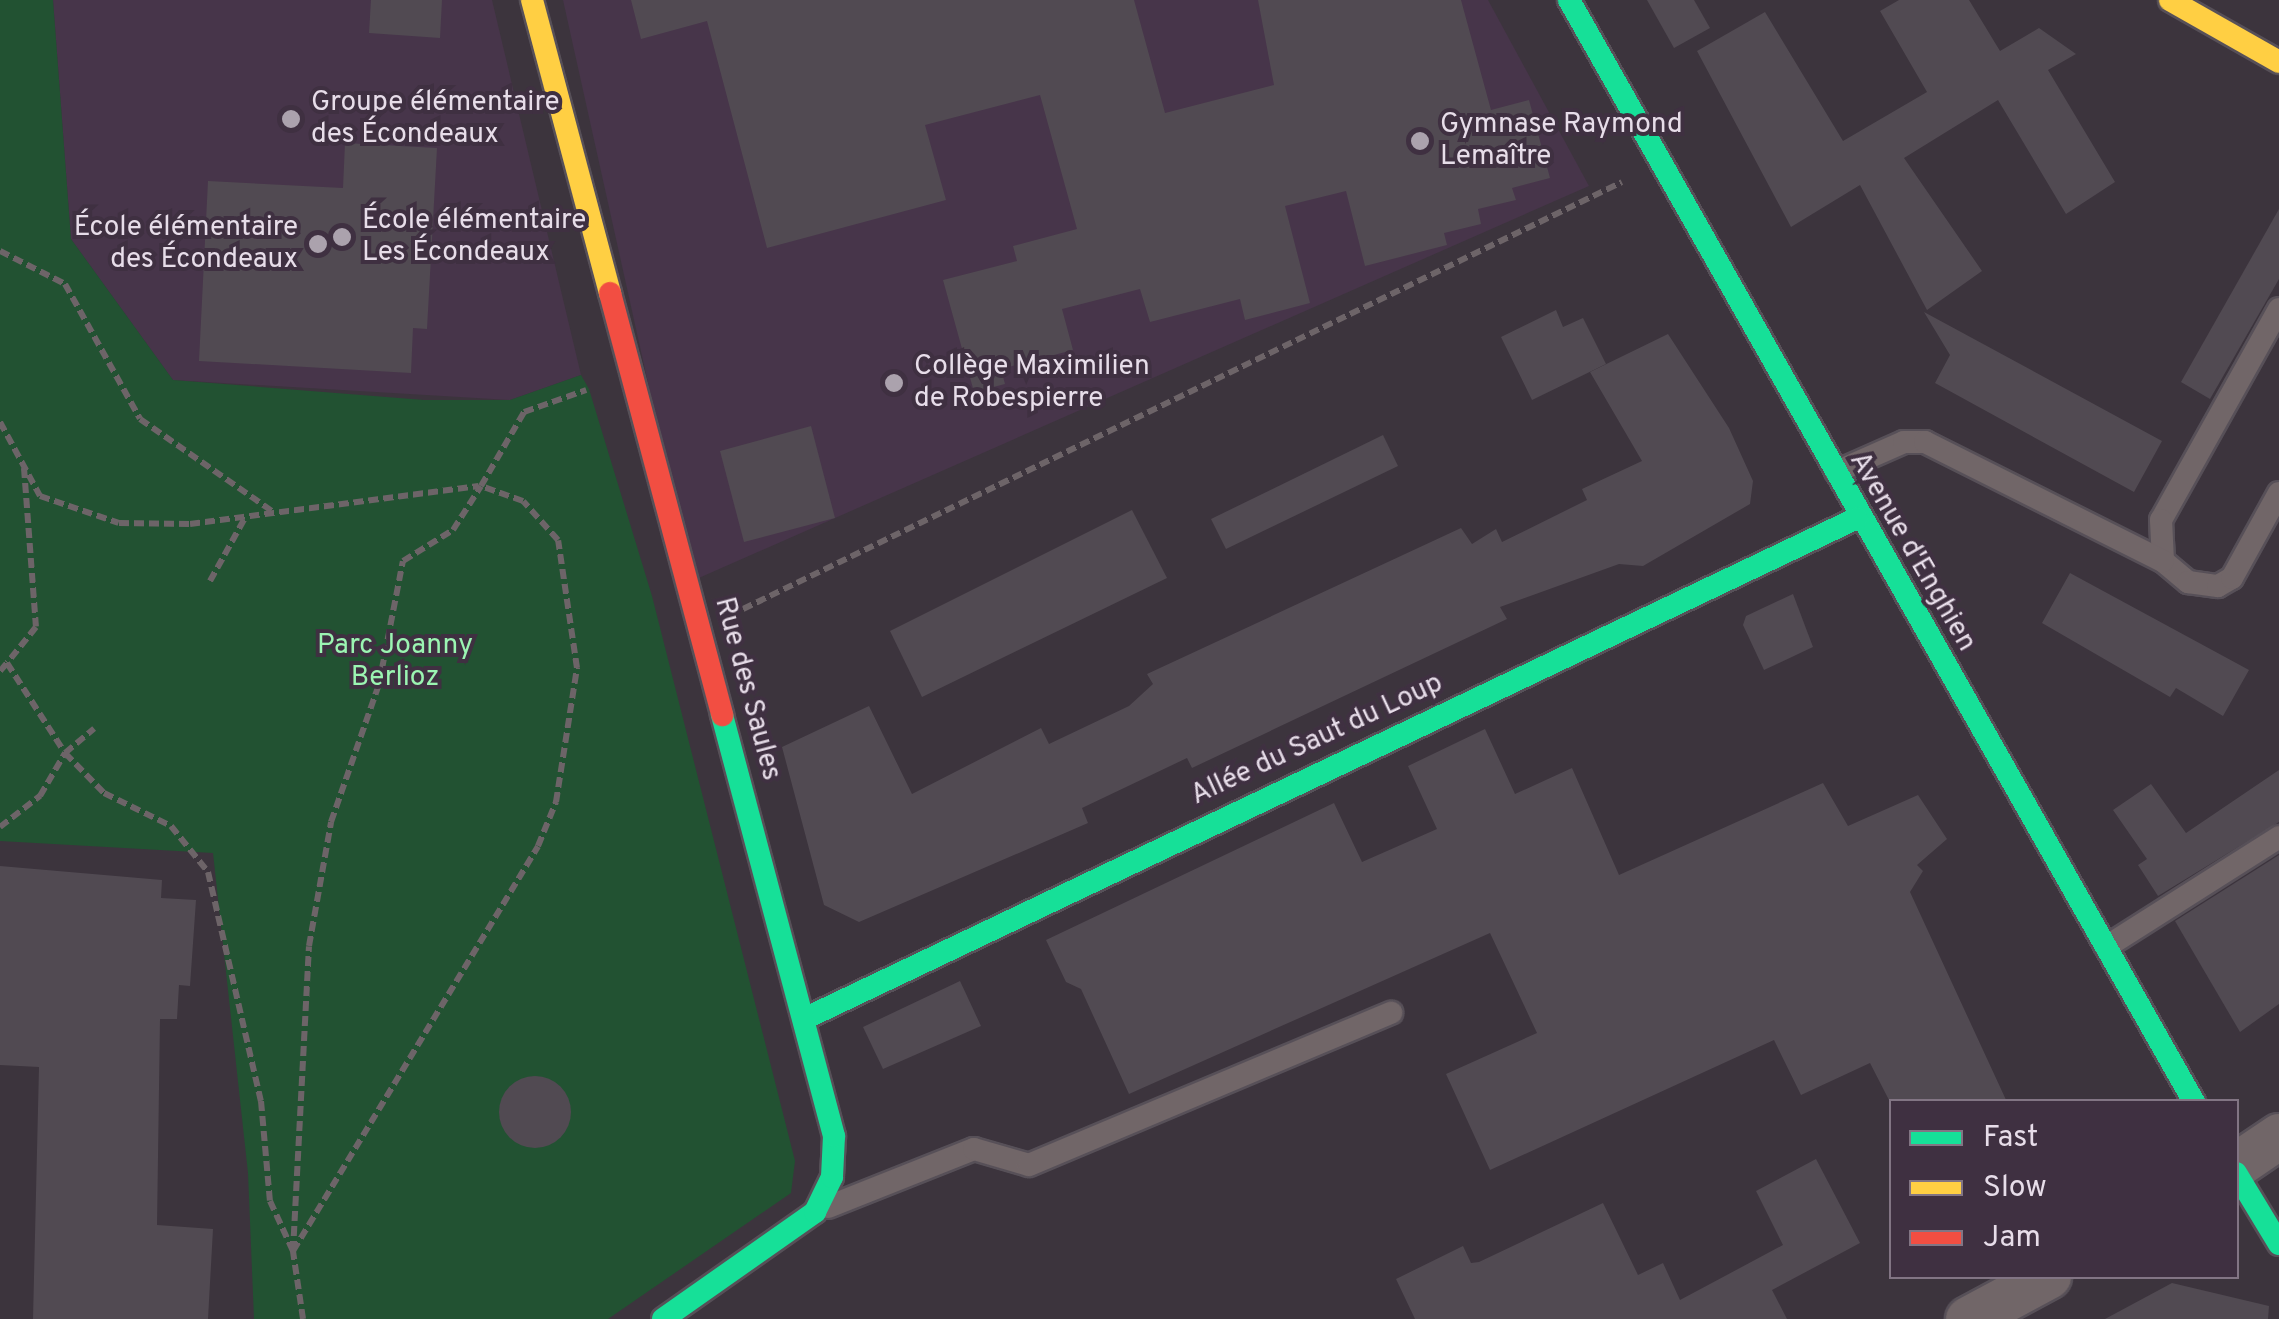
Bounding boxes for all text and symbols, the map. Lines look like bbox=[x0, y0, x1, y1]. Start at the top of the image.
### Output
place label: Groupe élémentaire des Écondeaux bbox=[311, 86, 560, 152]
marker: Groupe élémentaire des Écondeaux bbox=[280, 108, 302, 130]
place label: Gymnase Raymond Lemaître bbox=[1440, 108, 1683, 174]
marker: Gymnase Raymond Lemaître bbox=[1409, 130, 1431, 152]
place label: École élémentaire Les Écondeaux bbox=[362, 204, 586, 270]
place label: École élémentaire des Écondeaux bbox=[74, 211, 298, 277]
marker: École élémentaire Les Écondeaux bbox=[331, 226, 353, 248]
marker: École élémentaire des Écondeaux bbox=[307, 233, 329, 255]
place label: Collège Maximilien de Robespierre bbox=[914, 350, 1150, 416]
marker: Collège Maximilien de Robespierre bbox=[883, 372, 905, 394]
street label: Avenue d'Enghien bbox=[1841, 446, 1983, 658]
street label: Rue des Saules bbox=[706, 594, 788, 784]
park label: Parc Joanny Berlioz bbox=[317, 629, 473, 695]
street label: Allée du Saut du Loup bbox=[1186, 667, 1448, 813]
legend bbox=[1889, 1099, 2239, 1279]
text: Fast bbox=[1983, 1120, 2038, 1157]
text: Slow bbox=[1983, 1170, 2047, 1207]
text: Jam bbox=[1983, 1220, 2041, 1257]

